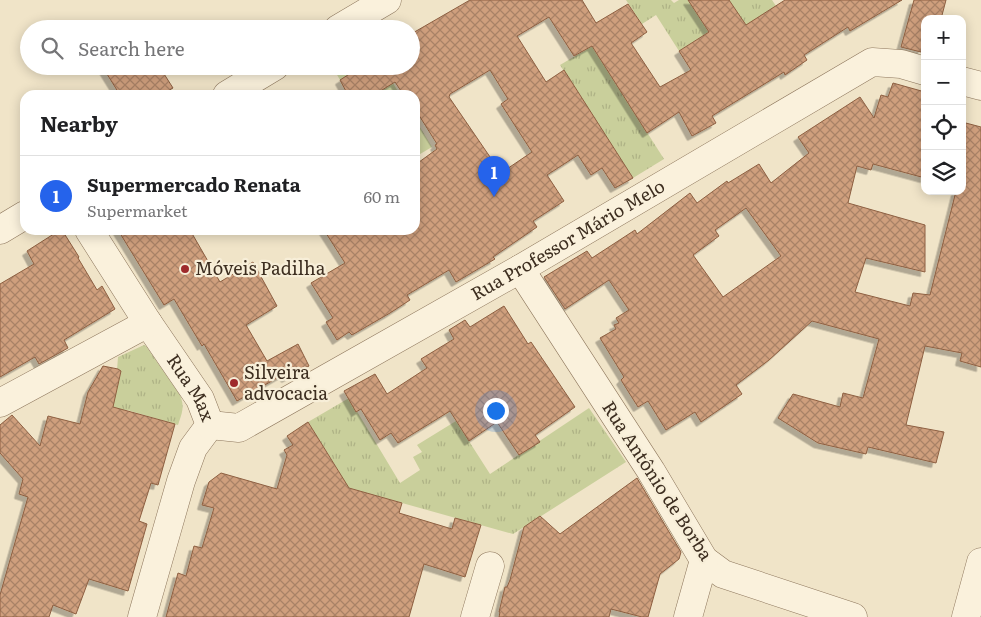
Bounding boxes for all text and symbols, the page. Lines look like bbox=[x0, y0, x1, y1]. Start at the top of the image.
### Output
map controls bbox=[921, 15, 966, 195]
button: + bbox=[921, 15, 966, 60]
search box bbox=[20, 20, 420, 75]
icon: search bbox=[38, 34, 66, 62]
text: Search here bbox=[78, 34, 185, 62]
button: − bbox=[921, 60, 966, 105]
button: locate bbox=[921, 105, 966, 150]
text: Nearby bbox=[40, 107, 118, 138]
button: layers bbox=[921, 150, 966, 195]
pin: 1 bbox=[478, 156, 510, 197]
text: Supermercado Renata bbox=[87, 170, 301, 198]
street label: Rua Professor Mário Melo bbox=[465, 172, 669, 306]
text: 1 bbox=[53, 184, 59, 208]
text: 60 m bbox=[363, 184, 400, 208]
text: Supermarket bbox=[87, 198, 187, 222]
place label: Móveis Padilha bbox=[195, 254, 326, 281]
marker: Móveis Padilha bbox=[179, 263, 191, 275]
street label: Rua Max bbox=[161, 348, 223, 426]
place label: Silveira advocacia bbox=[244, 358, 328, 406]
marker: Silveira advocacia bbox=[228, 377, 240, 389]
street label: Rua Antônio de Borba bbox=[596, 395, 720, 566]
your location bbox=[483, 398, 509, 424]

